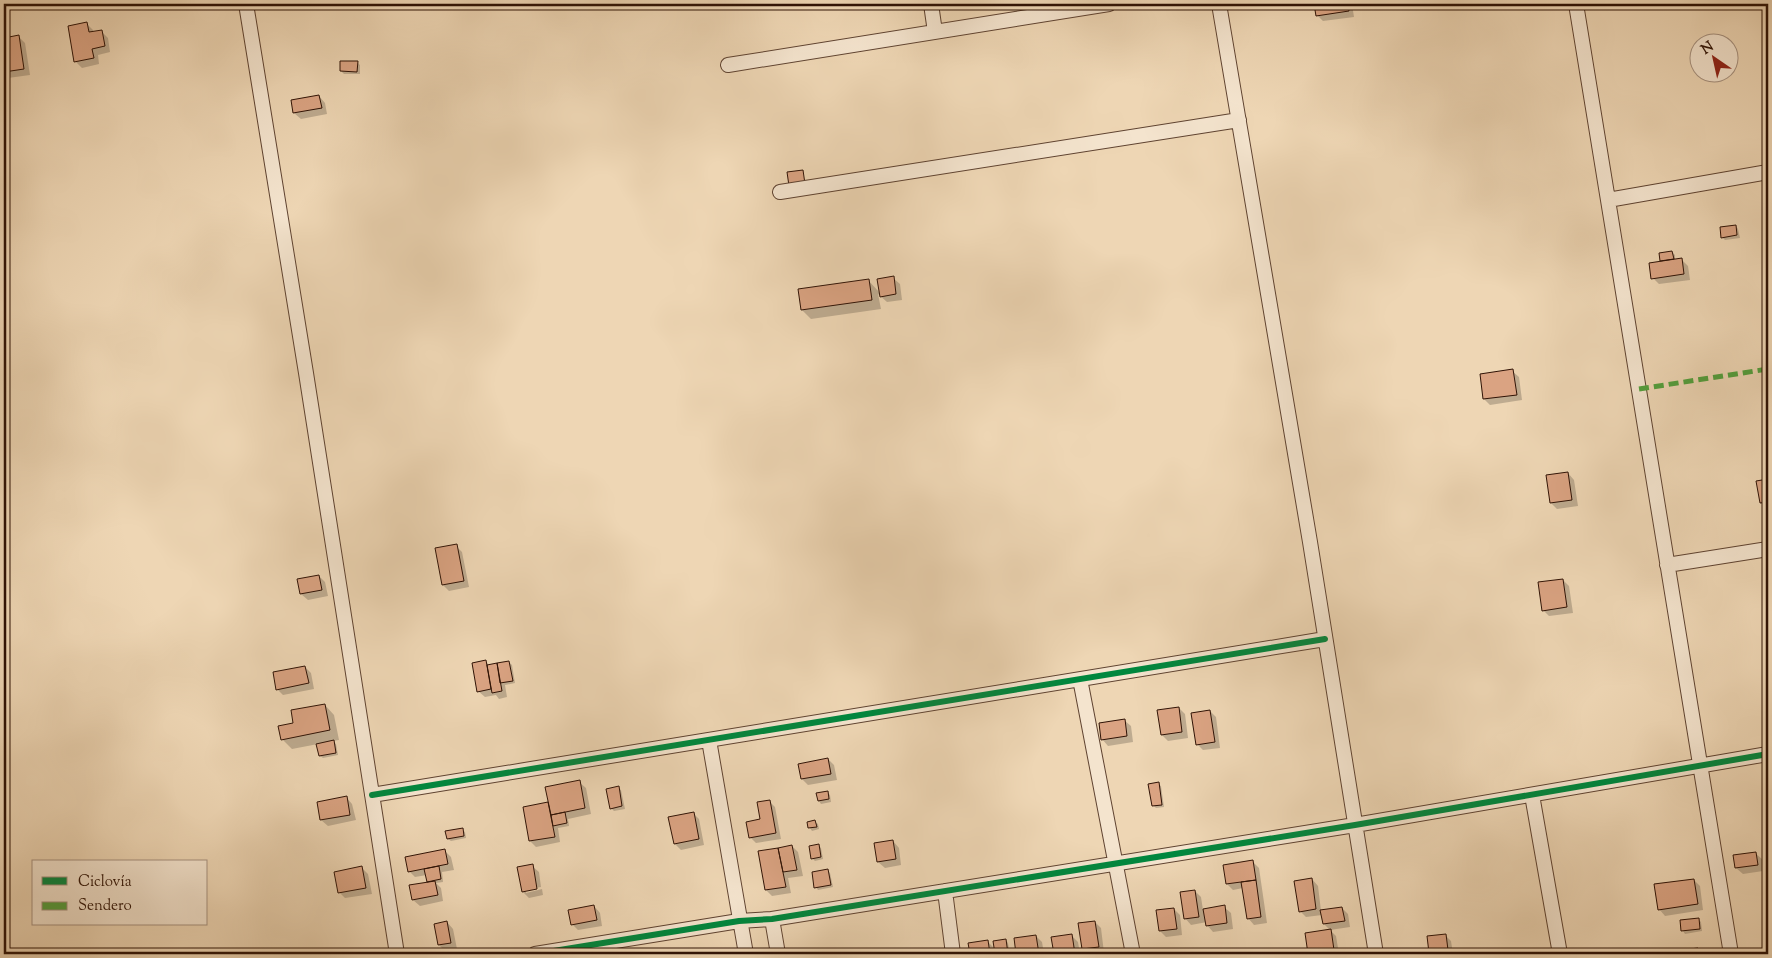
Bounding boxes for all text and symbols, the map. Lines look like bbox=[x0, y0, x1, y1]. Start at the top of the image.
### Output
north arrow bbox=[1690, 32, 1740, 82]
text: N bbox=[1698, 37, 1718, 60]
legend bbox=[32, 860, 208, 926]
text: Ciclovía bbox=[78, 872, 132, 893]
text: Sendero bbox=[78, 896, 132, 917]

